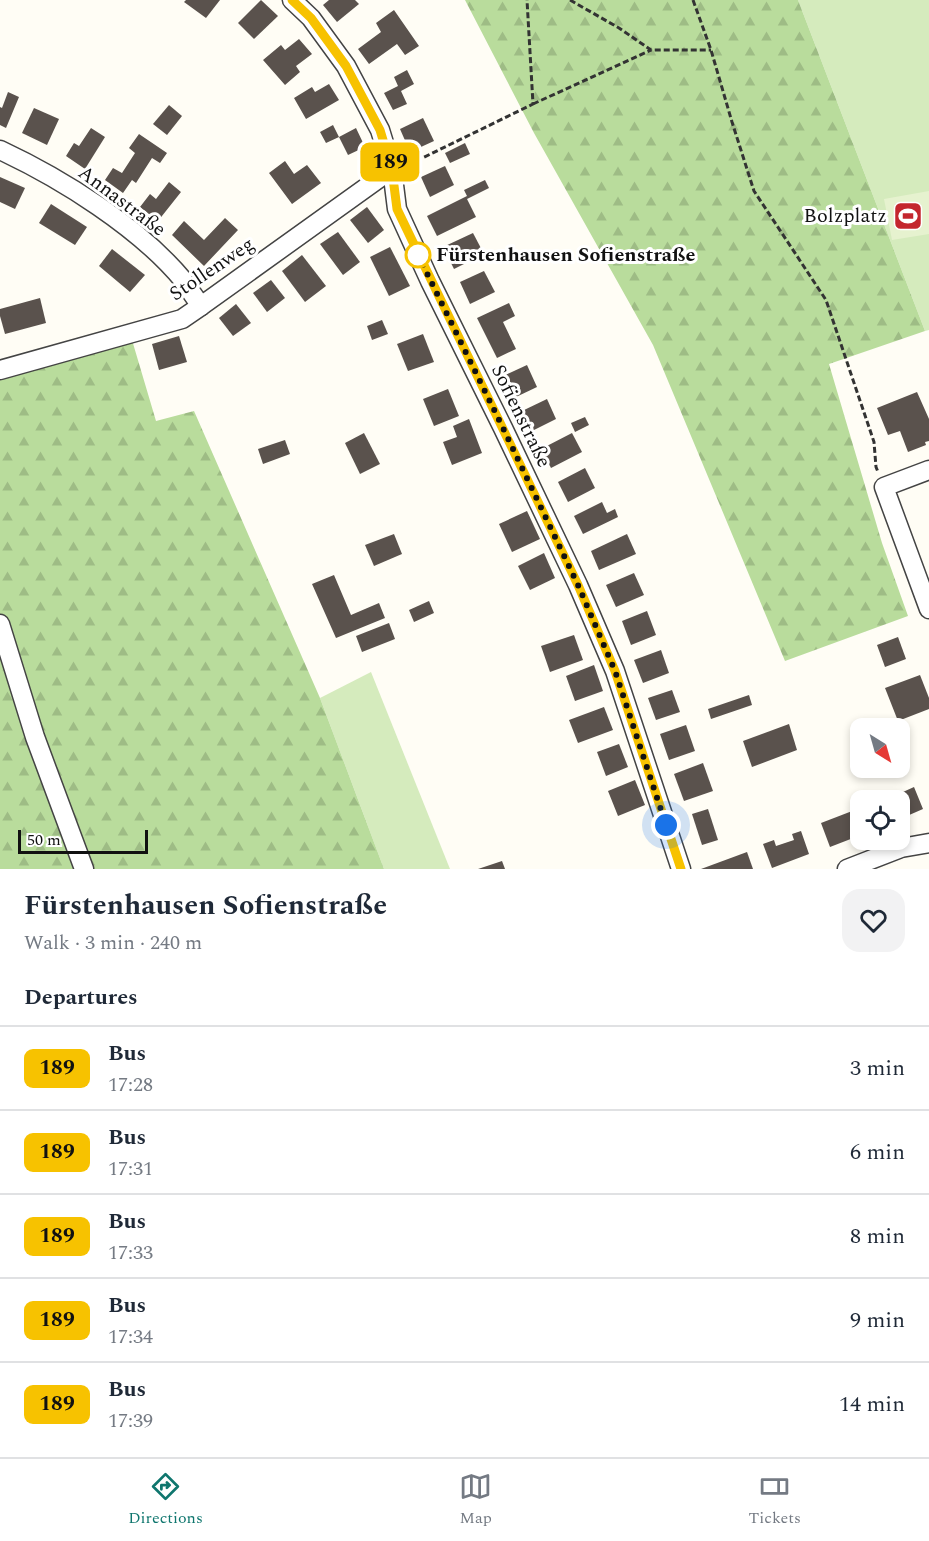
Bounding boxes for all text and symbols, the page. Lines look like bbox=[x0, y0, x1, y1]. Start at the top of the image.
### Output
line badge: 189 bbox=[356, 142, 424, 182]
text: 189 bbox=[372, 146, 408, 178]
street label: Annastraße bbox=[72, 158, 172, 244]
sports icon: Bolzplatz bbox=[892, 200, 924, 232]
place label: Bolzplatz bbox=[804, 201, 887, 231]
street label: Stollenweg bbox=[163, 229, 261, 309]
place label: Fürstenhausen Sofienstraße bbox=[436, 240, 695, 270]
marker: Fürstenhausen Sofienstraße bbox=[405, 242, 431, 268]
street label: Sofienstraße bbox=[483, 359, 559, 473]
north arrow bbox=[850, 718, 910, 778]
map controls bbox=[850, 718, 910, 850]
button: locate bbox=[850, 790, 910, 850]
your location bbox=[651, 810, 681, 840]
scale bar bbox=[18, 827, 148, 854]
text: 50 m bbox=[27, 828, 61, 852]
text: Fürstenhausen Sofienstraße bbox=[24, 884, 387, 927]
button: heart bbox=[842, 889, 905, 952]
text: Walk · 3 min · 240 m bbox=[24, 928, 202, 958]
text: Departures bbox=[24, 981, 138, 1014]
text: Bus bbox=[108, 1037, 146, 1070]
text: 189 bbox=[39, 1052, 75, 1084]
text: 3 min bbox=[850, 1052, 905, 1085]
text: 17:28 bbox=[108, 1070, 153, 1100]
text: Bus bbox=[108, 1121, 146, 1154]
text: 189 bbox=[39, 1136, 75, 1168]
text: 6 min bbox=[850, 1136, 905, 1169]
text: 17:31 bbox=[108, 1154, 153, 1184]
text: Bus bbox=[108, 1205, 146, 1238]
text: 189 bbox=[39, 1220, 75, 1252]
text: 8 min bbox=[850, 1220, 905, 1253]
text: 17:33 bbox=[108, 1238, 153, 1268]
text: Bus bbox=[108, 1289, 146, 1322]
text: 189 bbox=[39, 1304, 75, 1336]
text: 9 min bbox=[850, 1304, 905, 1337]
text: 17:34 bbox=[108, 1322, 153, 1352]
text: Bus bbox=[108, 1373, 146, 1406]
text: 189 bbox=[39, 1388, 75, 1420]
text: 14 min bbox=[839, 1388, 905, 1421]
text: 17:39 bbox=[108, 1406, 153, 1436]
tab: Directions bbox=[128, 1470, 203, 1530]
tab: Map bbox=[459, 1470, 492, 1530]
tab: Tickets bbox=[748, 1470, 801, 1530]

